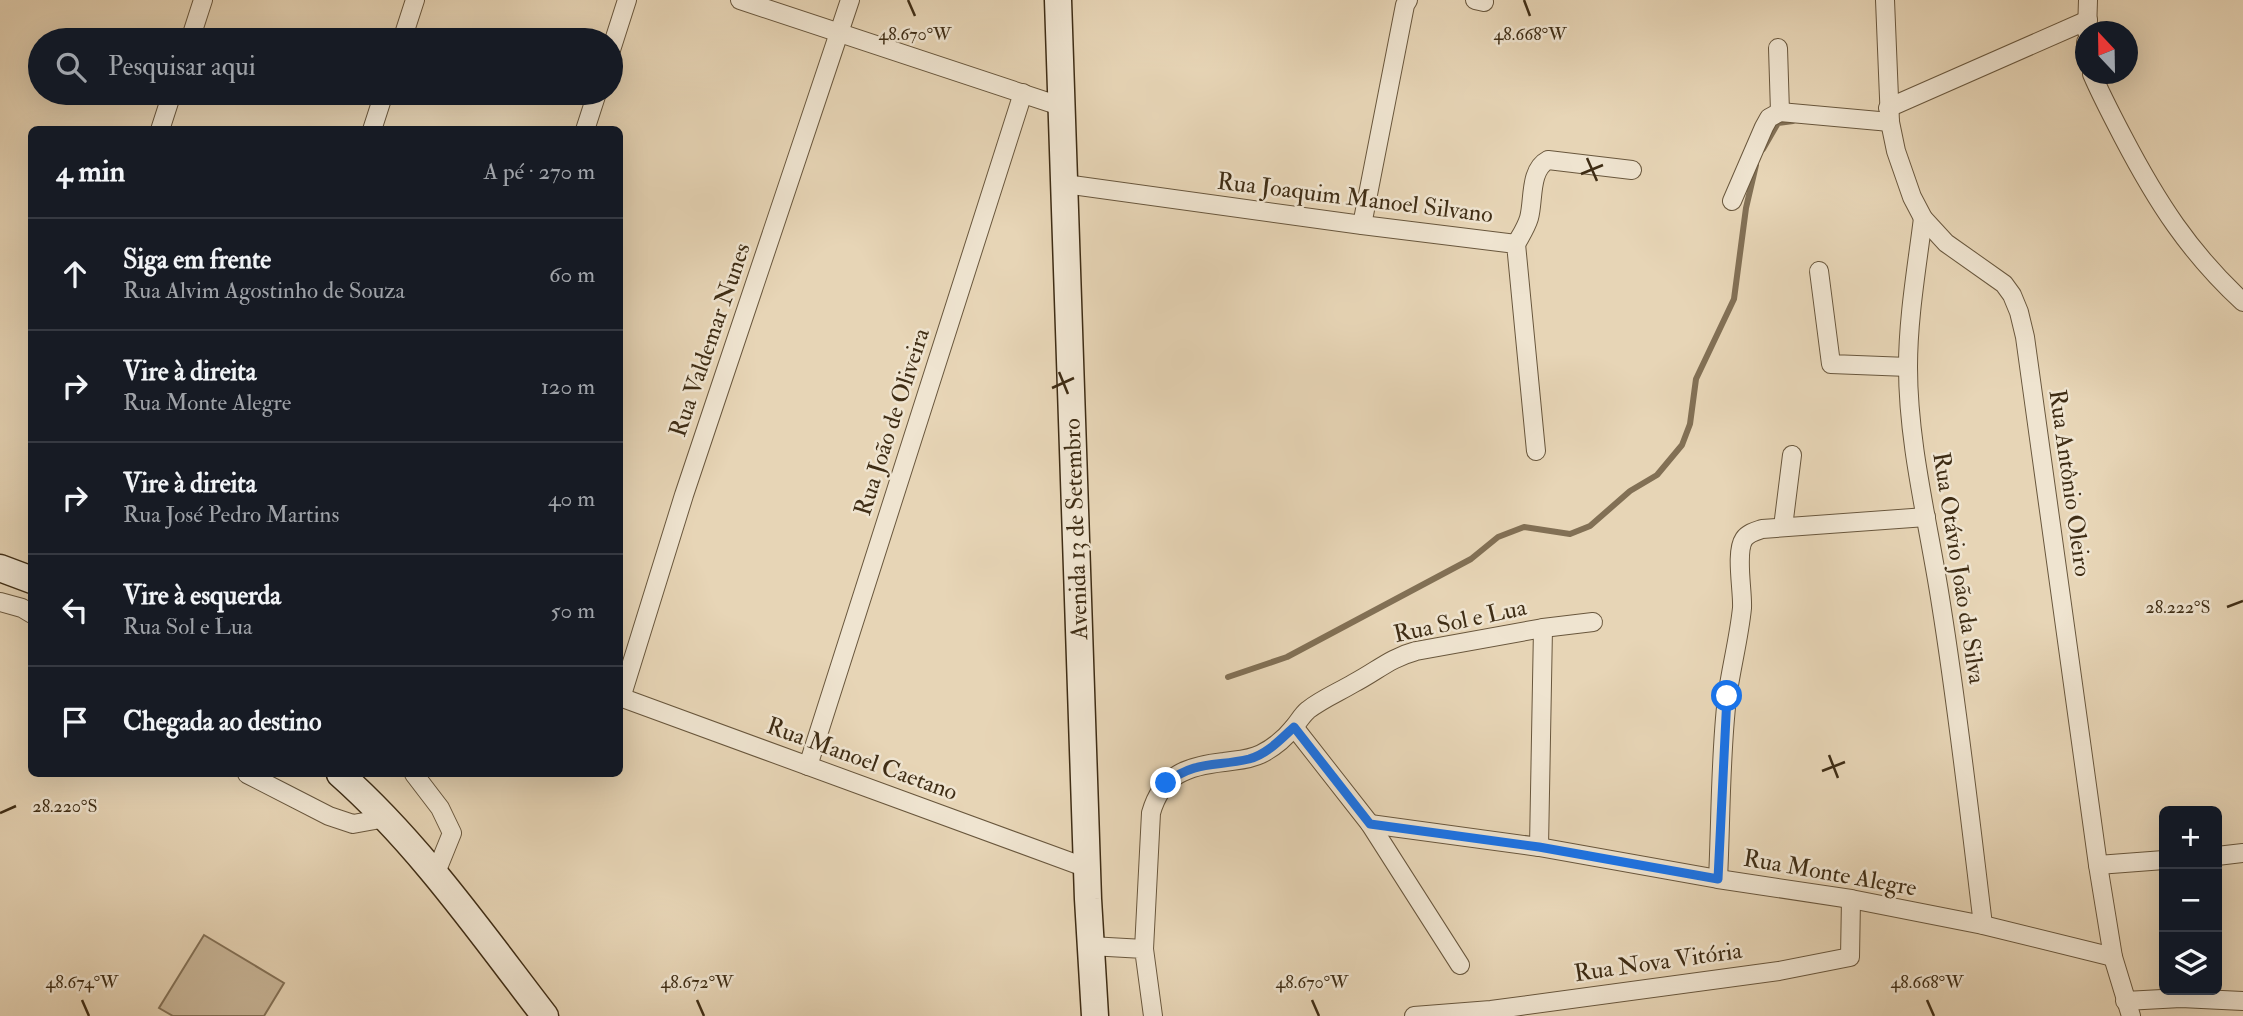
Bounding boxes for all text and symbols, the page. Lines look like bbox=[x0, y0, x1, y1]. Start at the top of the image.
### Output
north arrow bbox=[2075, 21, 2138, 84]
text: 48.670°W bbox=[879, 23, 952, 46]
text: 48.668°W bbox=[1494, 23, 1567, 46]
search box bbox=[28, 28, 623, 105]
icon: search bbox=[52, 48, 90, 86]
text: Pesquisar aqui bbox=[108, 51, 256, 83]
text: 4 min bbox=[56, 153, 125, 190]
text: A pé · 270 m bbox=[484, 157, 595, 186]
street label: Rua Joaquim Manoel Silvano bbox=[1215, 166, 1495, 230]
street label: Rua Valdemar Nunes bbox=[662, 239, 758, 441]
text: Siga em frente bbox=[123, 244, 271, 276]
icon: ahead bbox=[56, 255, 94, 293]
text: 60 m bbox=[549, 260, 595, 289]
text: Rua Alvim Agostinho de Souza bbox=[123, 276, 405, 305]
street label: Rua João de Oliveira bbox=[847, 323, 937, 520]
text: Vire à direita bbox=[123, 356, 256, 388]
icon: right bbox=[56, 367, 94, 405]
text: 120 m bbox=[541, 372, 595, 401]
street label: Rua Antônio Oleiro bbox=[2042, 387, 2098, 579]
text: Rua Monte Alegre bbox=[123, 388, 291, 417]
street label: Avenida 13 de Setembro bbox=[1057, 418, 1095, 641]
street label: Rua Otávio João da Silva bbox=[1925, 450, 1993, 687]
text: Vire à direita bbox=[123, 468, 256, 500]
icon: right bbox=[56, 479, 94, 517]
text: 40 m bbox=[548, 484, 595, 513]
text: Rua José Pedro Martins bbox=[123, 500, 339, 529]
text: Vire à esquerda bbox=[123, 580, 281, 612]
icon: left bbox=[56, 591, 94, 629]
street label: Rua Sol e Lua bbox=[1391, 592, 1530, 650]
text: 50 m bbox=[551, 596, 595, 625]
text: 28.222°S bbox=[2146, 596, 2210, 619]
text: Rua Sol e Lua bbox=[123, 612, 252, 641]
route start bbox=[1711, 680, 1742, 711]
icon: arrive bbox=[56, 703, 94, 741]
text: Chegada ao destino bbox=[123, 706, 321, 738]
street label: Rua Manoel Caetano bbox=[762, 710, 962, 808]
route end bbox=[1150, 767, 1181, 798]
text: 28.220°S bbox=[33, 795, 97, 818]
map controls bbox=[2159, 806, 2222, 995]
button: + bbox=[2159, 806, 2222, 869]
street label: Rua Monte Alegre bbox=[1741, 842, 1919, 904]
button: − bbox=[2159, 869, 2222, 932]
button: layers bbox=[2159, 932, 2222, 995]
street label: Rua Nova Vitória bbox=[1572, 935, 1745, 989]
text: 48.674°W bbox=[46, 971, 119, 994]
text: 48.672°W bbox=[661, 971, 734, 994]
text: 48.670°W bbox=[1276, 971, 1349, 994]
text: 48.668°W bbox=[1891, 971, 1964, 994]

